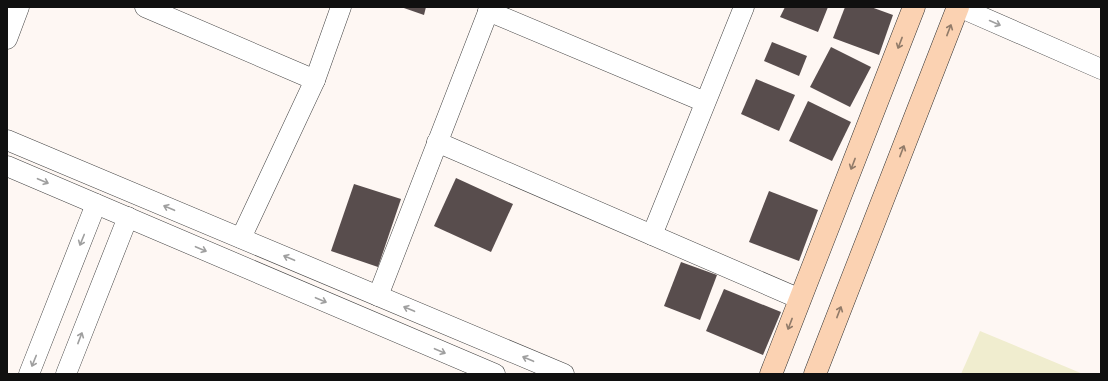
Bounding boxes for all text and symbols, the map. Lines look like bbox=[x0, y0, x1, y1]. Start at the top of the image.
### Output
one-way arrow bbox=[989, 19, 1001, 27]
one-way arrow bbox=[945, 25, 953, 37]
one-way arrow bbox=[896, 37, 904, 49]
one-way arrow bbox=[898, 146, 906, 158]
one-way arrow bbox=[848, 158, 856, 170]
one-way arrow bbox=[36, 178, 48, 186]
one-way arrow bbox=[163, 204, 175, 211]
one-way arrow bbox=[77, 234, 85, 246]
one-way arrow bbox=[195, 245, 207, 253]
one-way arrow bbox=[283, 254, 295, 262]
one-way arrow bbox=[314, 296, 326, 304]
one-way arrow bbox=[403, 304, 415, 312]
one-way arrow bbox=[836, 306, 843, 318]
one-way arrow bbox=[786, 318, 793, 330]
one-way arrow bbox=[77, 332, 85, 344]
one-way arrow bbox=[434, 347, 446, 355]
one-way arrow bbox=[30, 355, 37, 367]
one-way arrow bbox=[523, 355, 535, 362]

